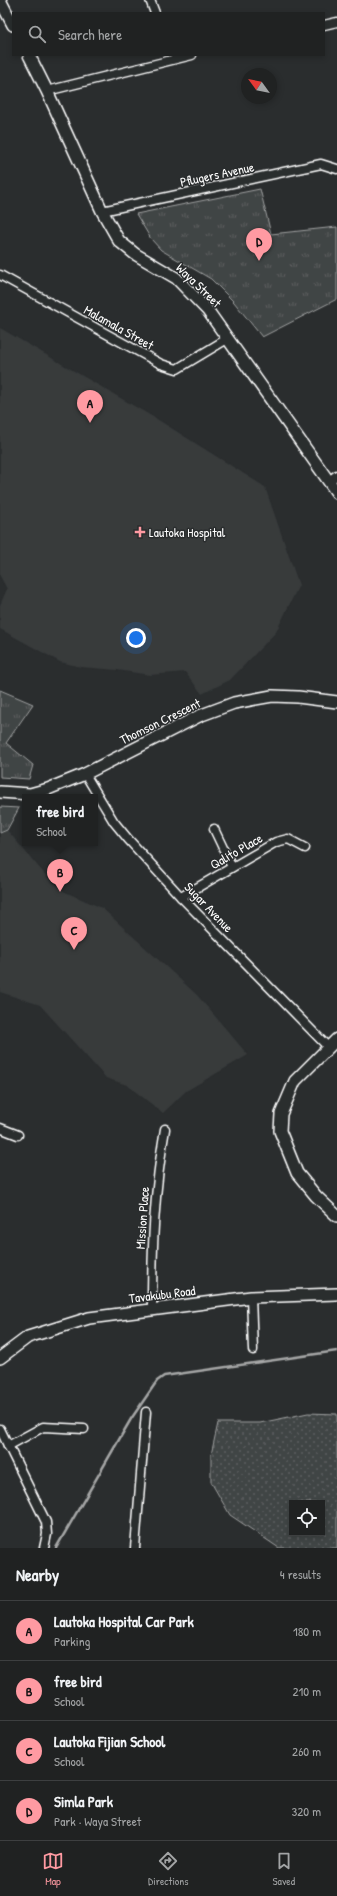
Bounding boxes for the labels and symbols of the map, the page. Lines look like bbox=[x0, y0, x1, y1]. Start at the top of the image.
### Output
north arrow bbox=[241, 68, 277, 104]
street label: Pflugers Avenue bbox=[178, 157, 256, 191]
pin: D bbox=[246, 228, 272, 261]
street label: Waya Street bbox=[172, 259, 226, 312]
street label: Malamala Street bbox=[81, 300, 158, 354]
pin: A bbox=[77, 390, 103, 423]
place label: Lautoka Hospital bbox=[149, 523, 226, 541]
marker: Lautoka Hospital bbox=[134, 526, 146, 538]
your location bbox=[126, 628, 146, 648]
street label: Thomson Crescent bbox=[117, 693, 204, 748]
street label: Qalito Place bbox=[207, 829, 265, 873]
pin: B bbox=[47, 859, 73, 892]
street label: Sugar Avenue bbox=[181, 878, 237, 936]
pin: C bbox=[61, 917, 87, 950]
street label: Mission Place bbox=[131, 1186, 153, 1250]
street label: Tavakubu Road bbox=[128, 1281, 196, 1307]

